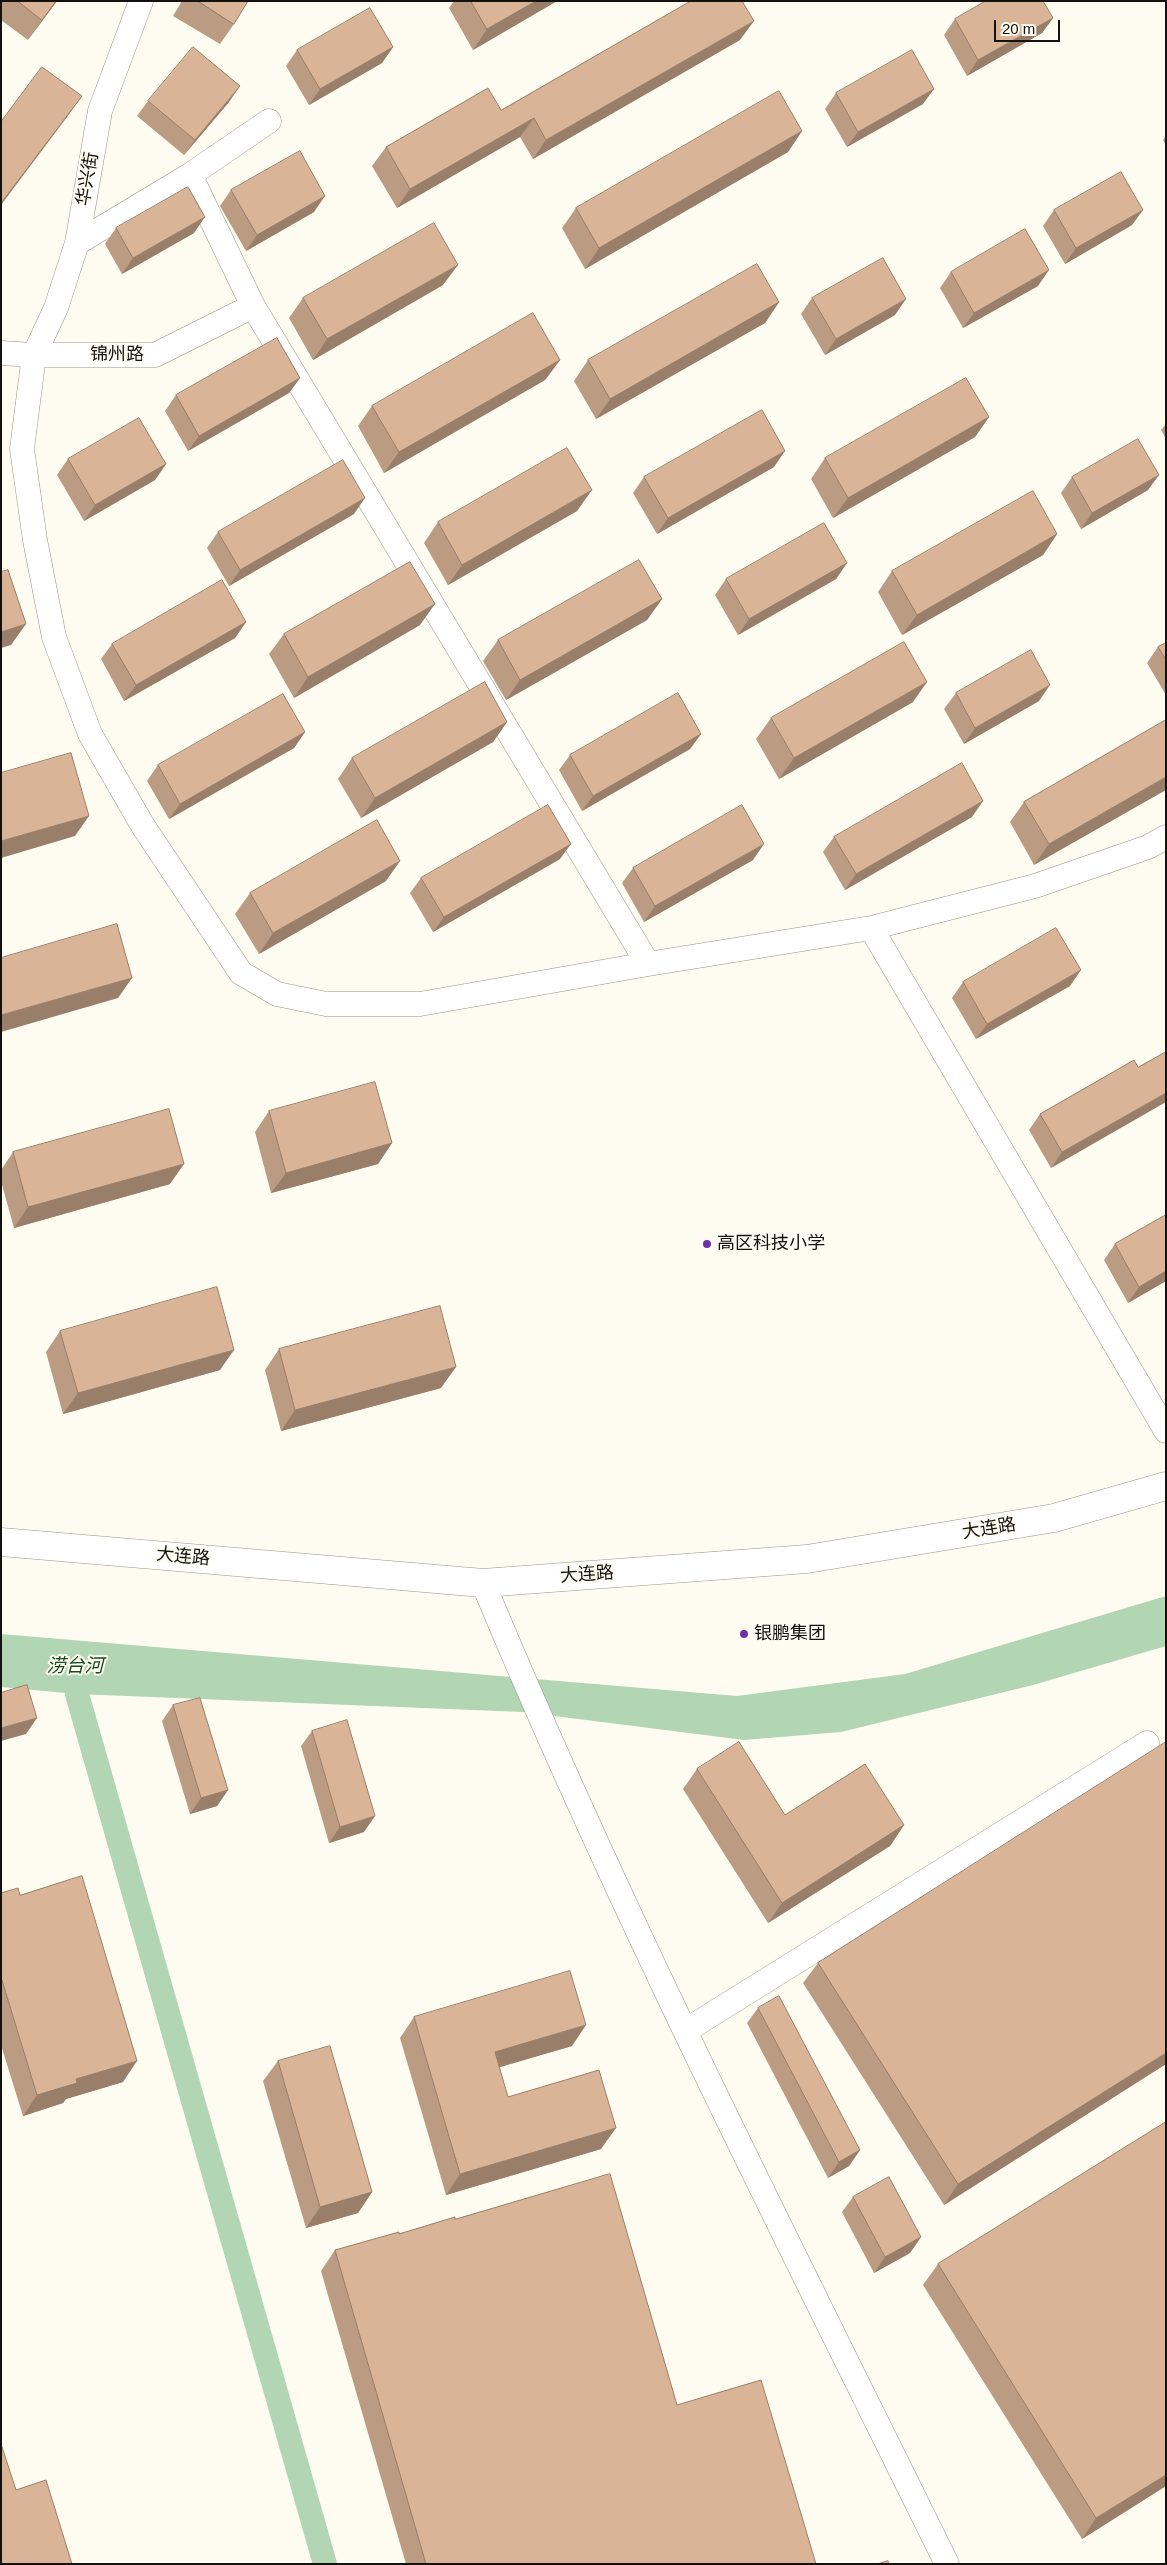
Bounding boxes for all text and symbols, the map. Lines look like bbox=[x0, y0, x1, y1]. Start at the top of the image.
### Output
scale bar bbox=[997, 10, 1063, 42]
text: 20 m bbox=[1002, 20, 1035, 37]
street label: 华兴街 bbox=[73, 151, 103, 207]
street label: 锦州路 bbox=[90, 344, 144, 366]
place label: 高区科技小学 bbox=[717, 1233, 825, 1255]
marker: 高区科技小学 bbox=[701, 1238, 713, 1250]
street label: 大连路 bbox=[961, 1514, 1017, 1544]
street label: 大连路 bbox=[155, 1544, 211, 1570]
street label: 大连路 bbox=[559, 1562, 615, 1588]
place label: 银鹏集团 bbox=[754, 1623, 826, 1645]
marker: 银鹏集团 bbox=[738, 1628, 750, 1640]
water label: 涝台河 bbox=[47, 1656, 103, 1678]

